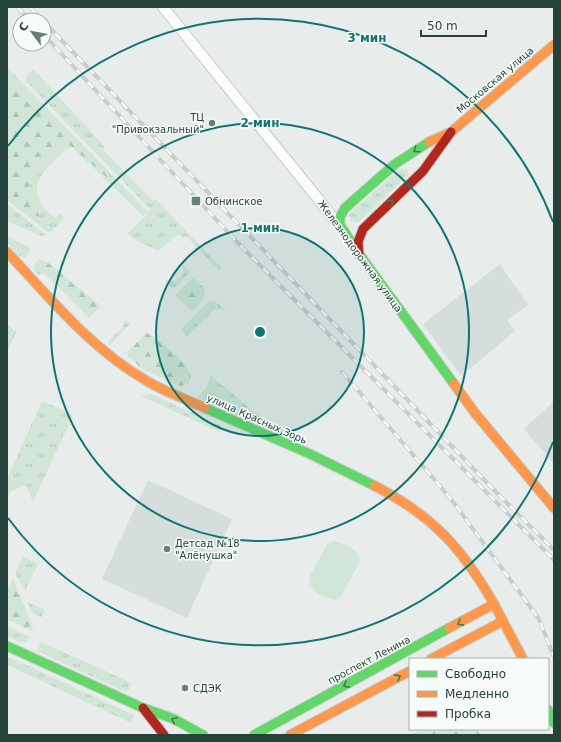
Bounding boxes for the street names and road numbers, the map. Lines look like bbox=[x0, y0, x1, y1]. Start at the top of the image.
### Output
street label: Московская улица bbox=[454, 45, 536, 115]
street label: Железнодорожная улица bbox=[316, 198, 404, 314]
street label: улица Красных Зорь bbox=[205, 392, 309, 446]
street label: проспект Ленина bbox=[326, 634, 412, 686]

